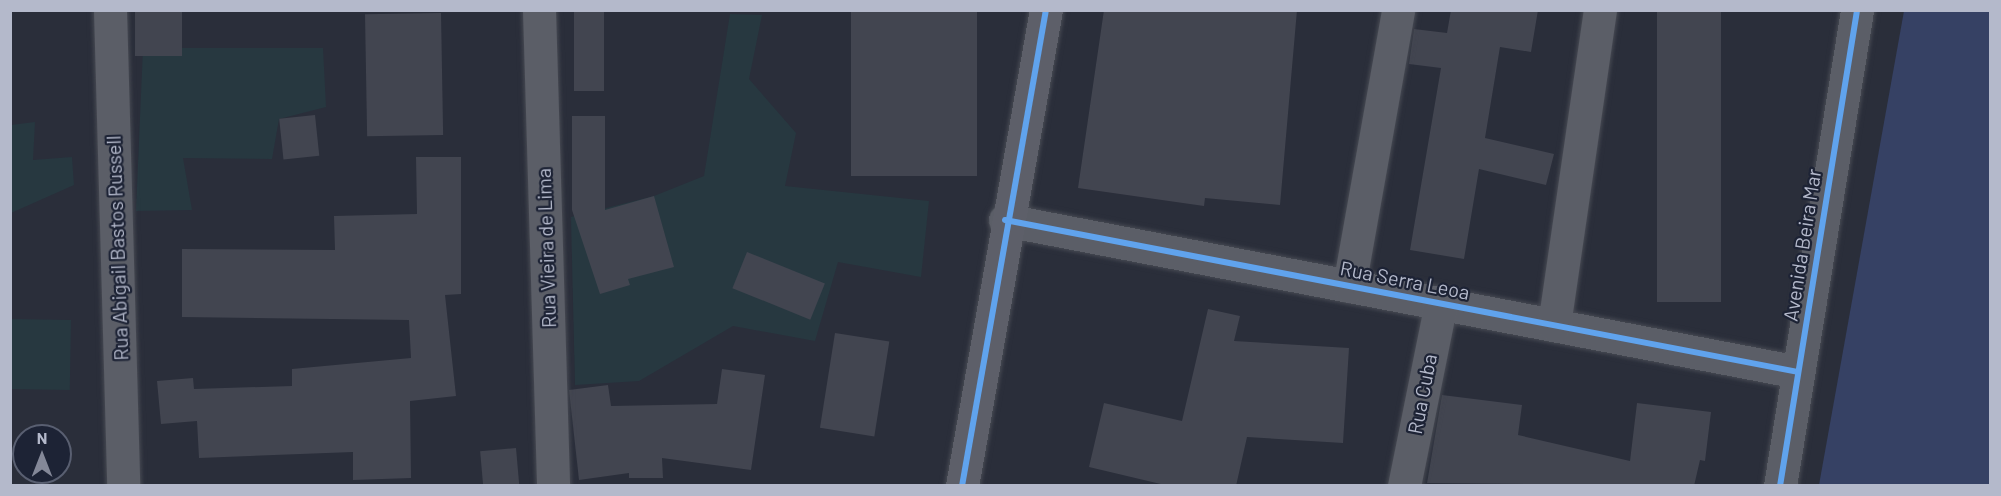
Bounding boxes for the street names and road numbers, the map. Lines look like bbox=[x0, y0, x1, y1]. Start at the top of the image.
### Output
street label: Rua Abigail Bastos Russell bbox=[101, 135, 133, 361]
street label: Avenida Beira Mar bbox=[1778, 167, 1826, 323]
street label: Rua Vieira de Lima bbox=[531, 168, 561, 328]
street label: Rua Serra Leoa bbox=[1338, 256, 1472, 304]
street label: Rua Cuba bbox=[1402, 352, 1442, 436]

